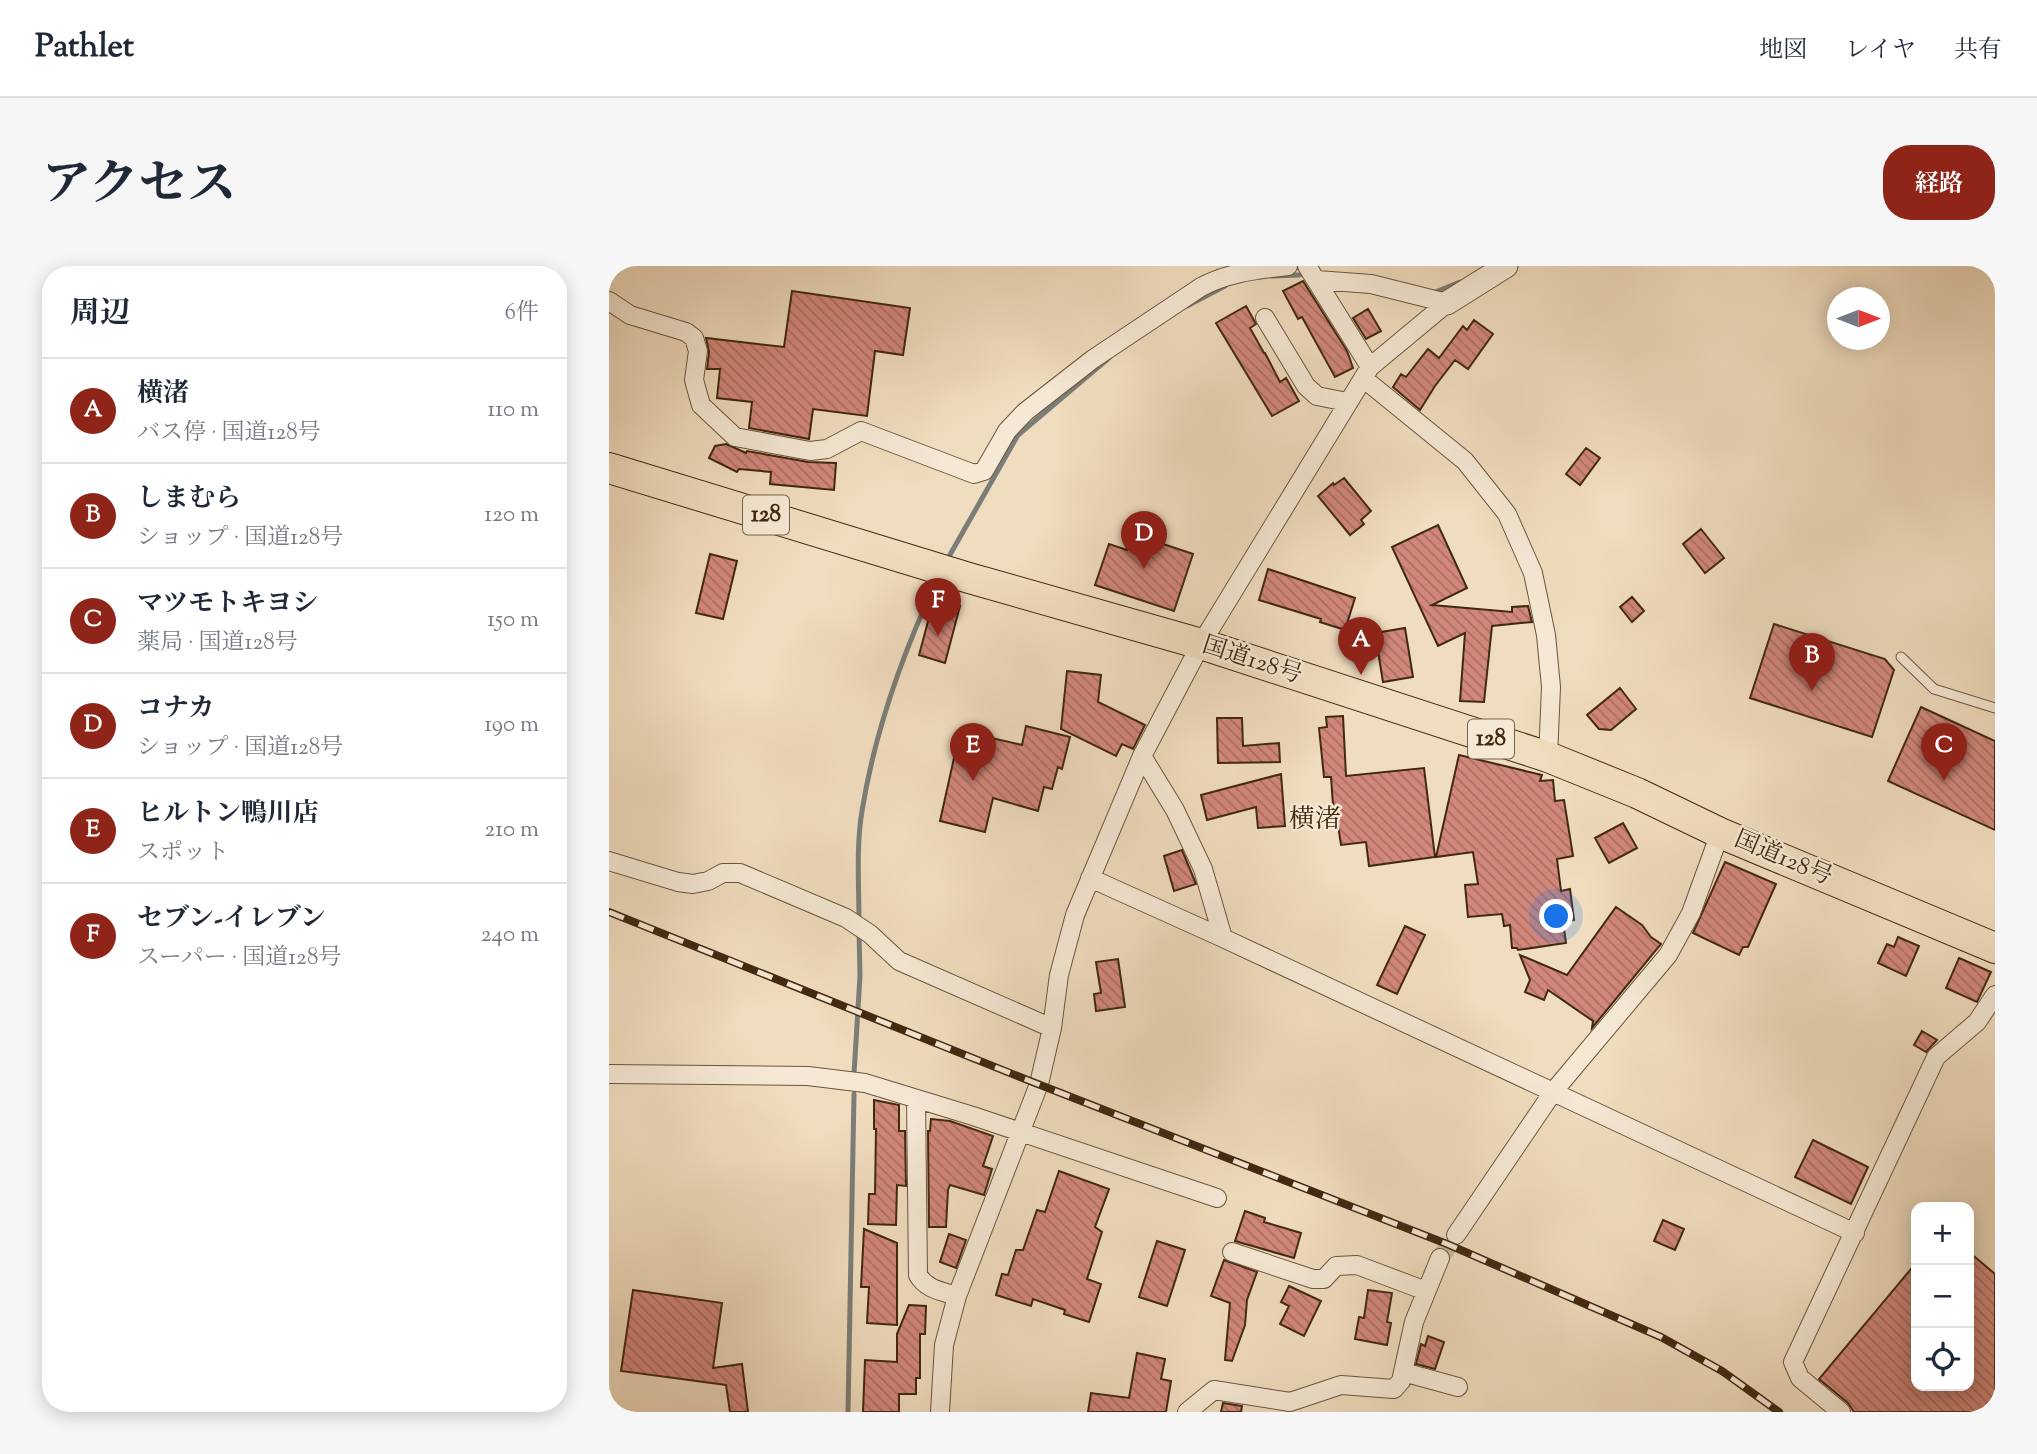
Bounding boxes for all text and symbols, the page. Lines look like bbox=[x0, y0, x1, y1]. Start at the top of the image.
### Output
text: Pathlet bbox=[35, 24, 134, 72]
text: 地図 bbox=[1759, 34, 1807, 68]
text: レイヤ bbox=[1845, 34, 1916, 68]
text: 共有 bbox=[1954, 34, 2002, 68]
button: 経路 bbox=[1883, 145, 1995, 220]
text: アクセス bbox=[42, 152, 237, 222]
north arrow bbox=[1827, 287, 1890, 350]
text: 周辺 bbox=[70, 293, 130, 336]
text: 6件 bbox=[505, 297, 539, 330]
text: 横渚 bbox=[137, 376, 189, 413]
text: A bbox=[84, 394, 102, 427]
text: 110 m bbox=[488, 394, 539, 427]
text: バス停 · 国道128号 bbox=[137, 417, 321, 450]
text: しまむら bbox=[137, 481, 241, 518]
road number: 128 bbox=[743, 496, 789, 534]
text: B bbox=[86, 499, 100, 532]
text: 120 m bbox=[484, 499, 539, 532]
pin: D bbox=[1121, 511, 1167, 569]
text: ショップ · 国道128号 bbox=[137, 522, 343, 555]
pin: F bbox=[915, 578, 961, 636]
text: マツモトキヨシ bbox=[137, 586, 318, 623]
text: C bbox=[84, 604, 102, 637]
text: 150 m bbox=[487, 604, 539, 637]
pin: A bbox=[1338, 617, 1384, 675]
text: 薬局 · 国道128号 bbox=[137, 627, 298, 660]
street label: 国道128号 bbox=[1198, 629, 1306, 693]
pin: B bbox=[1789, 633, 1835, 691]
text: コナカ bbox=[137, 691, 214, 728]
text: D bbox=[84, 709, 102, 742]
text: 190 m bbox=[484, 709, 539, 742]
road number: 128 bbox=[1468, 719, 1514, 758]
pin: E bbox=[950, 723, 996, 781]
pin: C bbox=[1921, 723, 1967, 781]
text: ショップ · 国道128号 bbox=[137, 732, 343, 765]
text: ヒルトン鴨川店 bbox=[137, 796, 319, 833]
district label: 横渚 bbox=[1289, 802, 1341, 839]
text: E bbox=[86, 814, 100, 847]
text: 210 m bbox=[485, 814, 539, 847]
street label: 国道128号 bbox=[1729, 823, 1837, 895]
text: スポット bbox=[137, 837, 229, 870]
your location bbox=[1539, 899, 1573, 933]
text: セブン-イレブン bbox=[137, 901, 326, 938]
text: F bbox=[87, 919, 99, 952]
text: 240 m bbox=[481, 919, 539, 952]
text: スーパー · 国道128号 bbox=[137, 942, 341, 975]
map controls bbox=[1911, 1202, 1974, 1391]
button: + bbox=[1911, 1202, 1974, 1265]
button: − bbox=[1911, 1265, 1974, 1328]
button: locate bbox=[1911, 1328, 1974, 1391]

